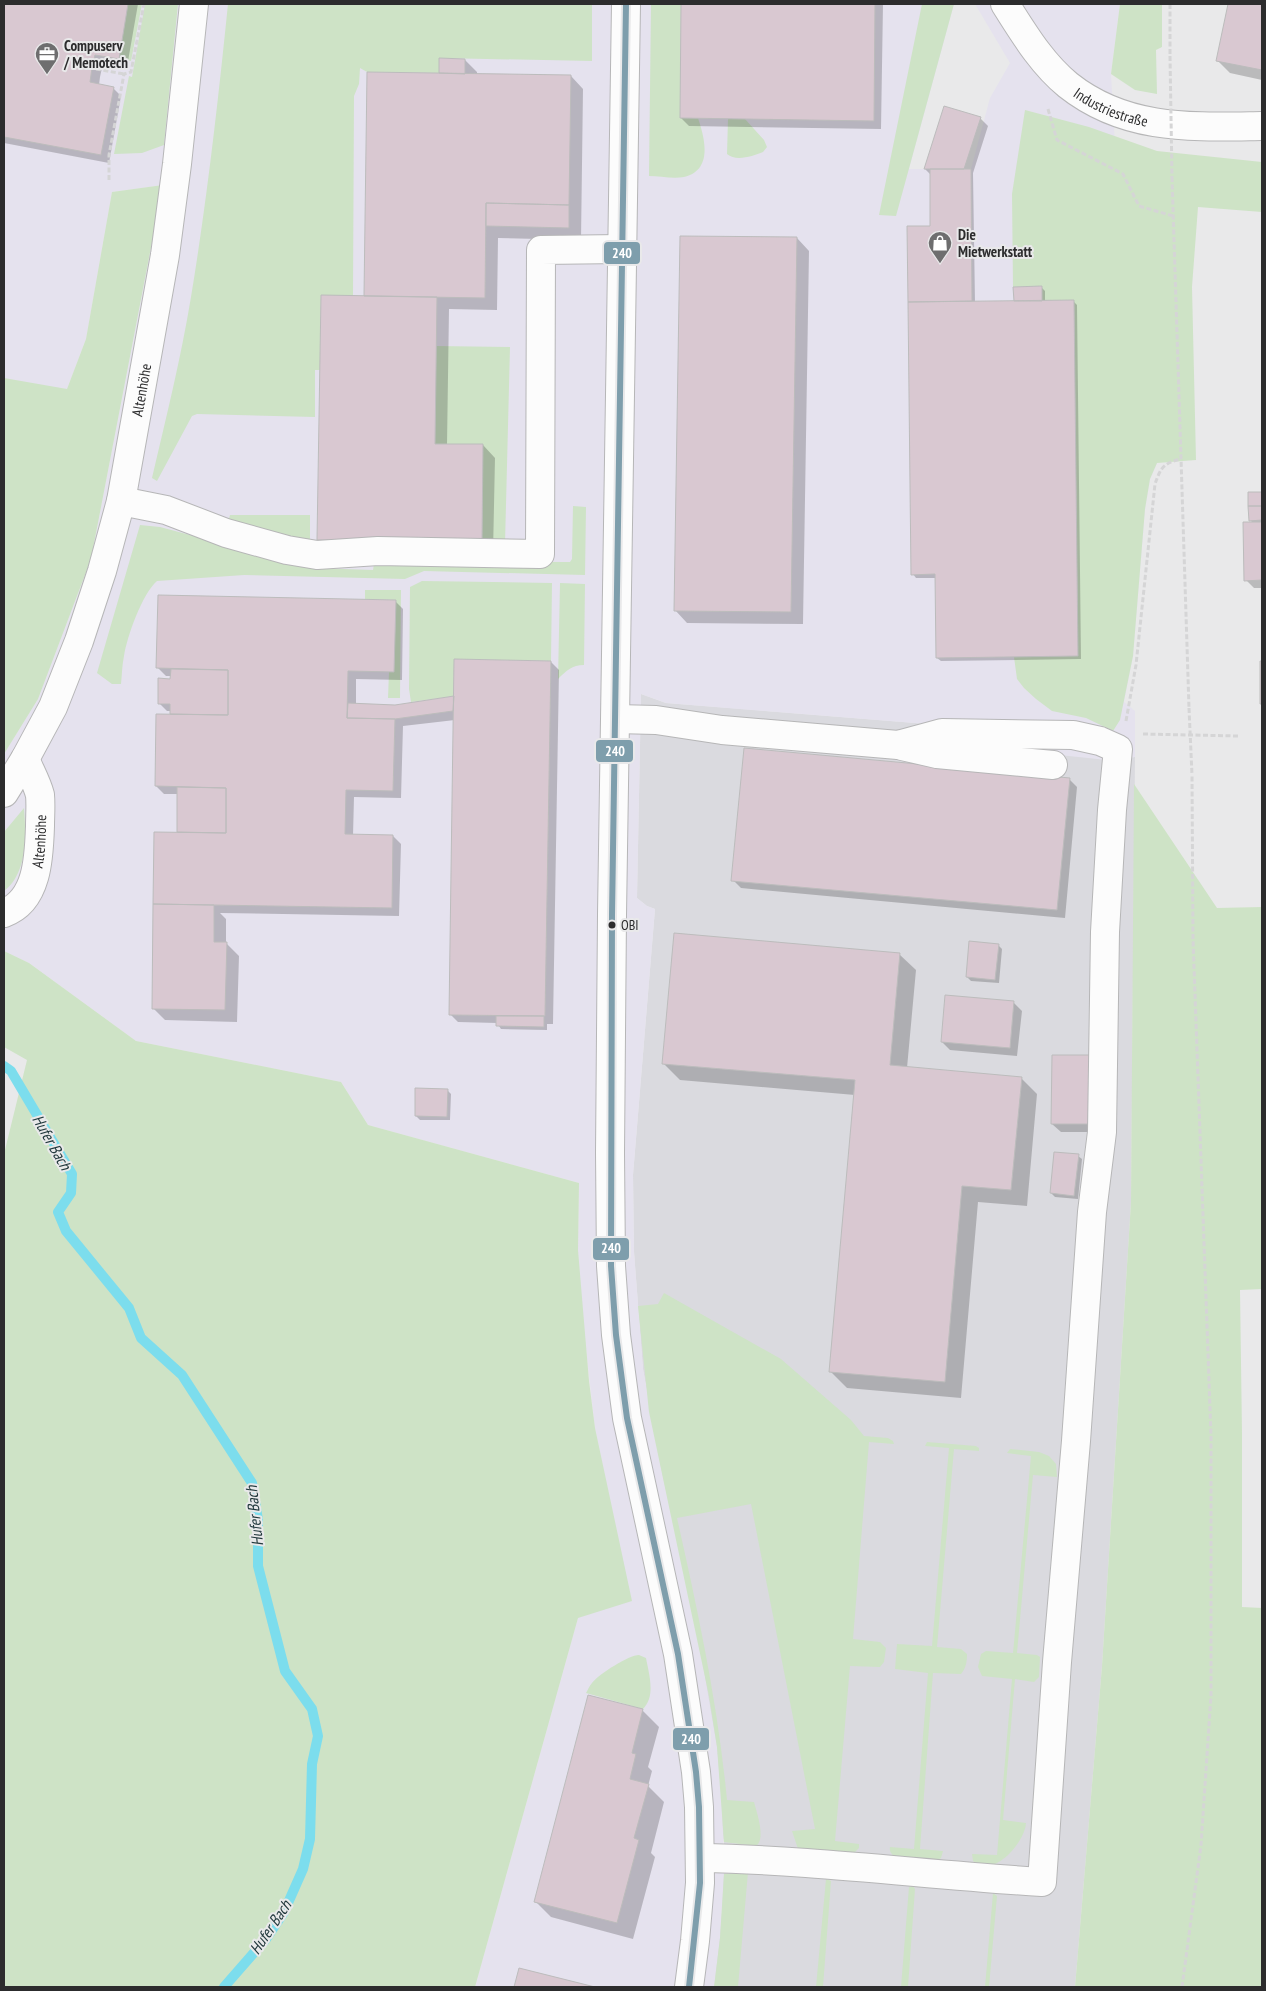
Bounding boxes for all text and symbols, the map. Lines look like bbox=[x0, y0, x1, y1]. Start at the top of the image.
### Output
place label: Compuserv / Memotech bbox=[63, 36, 128, 72]
office icon: Compuserv / Memotech bbox=[34, 41, 60, 75]
street label: Industriestraße bbox=[1070, 83, 1150, 130]
place label: Die Mietwerkstatt bbox=[958, 225, 1033, 261]
shop icon: Die Mietwerkstatt bbox=[927, 230, 953, 264]
line badge: 240 bbox=[603, 241, 641, 265]
text: 240 bbox=[612, 244, 632, 262]
street label: Altenhöhe bbox=[127, 362, 155, 418]
line badge: 240 bbox=[595, 739, 634, 763]
text: 240 bbox=[605, 742, 625, 760]
street label: Altenhöhe bbox=[27, 814, 50, 869]
place label: OBI bbox=[621, 916, 639, 934]
marker: OBI bbox=[607, 920, 617, 930]
water label: Hufer Bach bbox=[28, 1111, 76, 1174]
line badge: 240 bbox=[592, 1237, 630, 1261]
text: 240 bbox=[601, 1239, 621, 1257]
water label: Hufer Bach bbox=[241, 1484, 267, 1547]
line badge: 240 bbox=[672, 1727, 710, 1751]
text: 240 bbox=[681, 1730, 701, 1748]
water label: Hufer Bach bbox=[245, 1896, 296, 1958]

